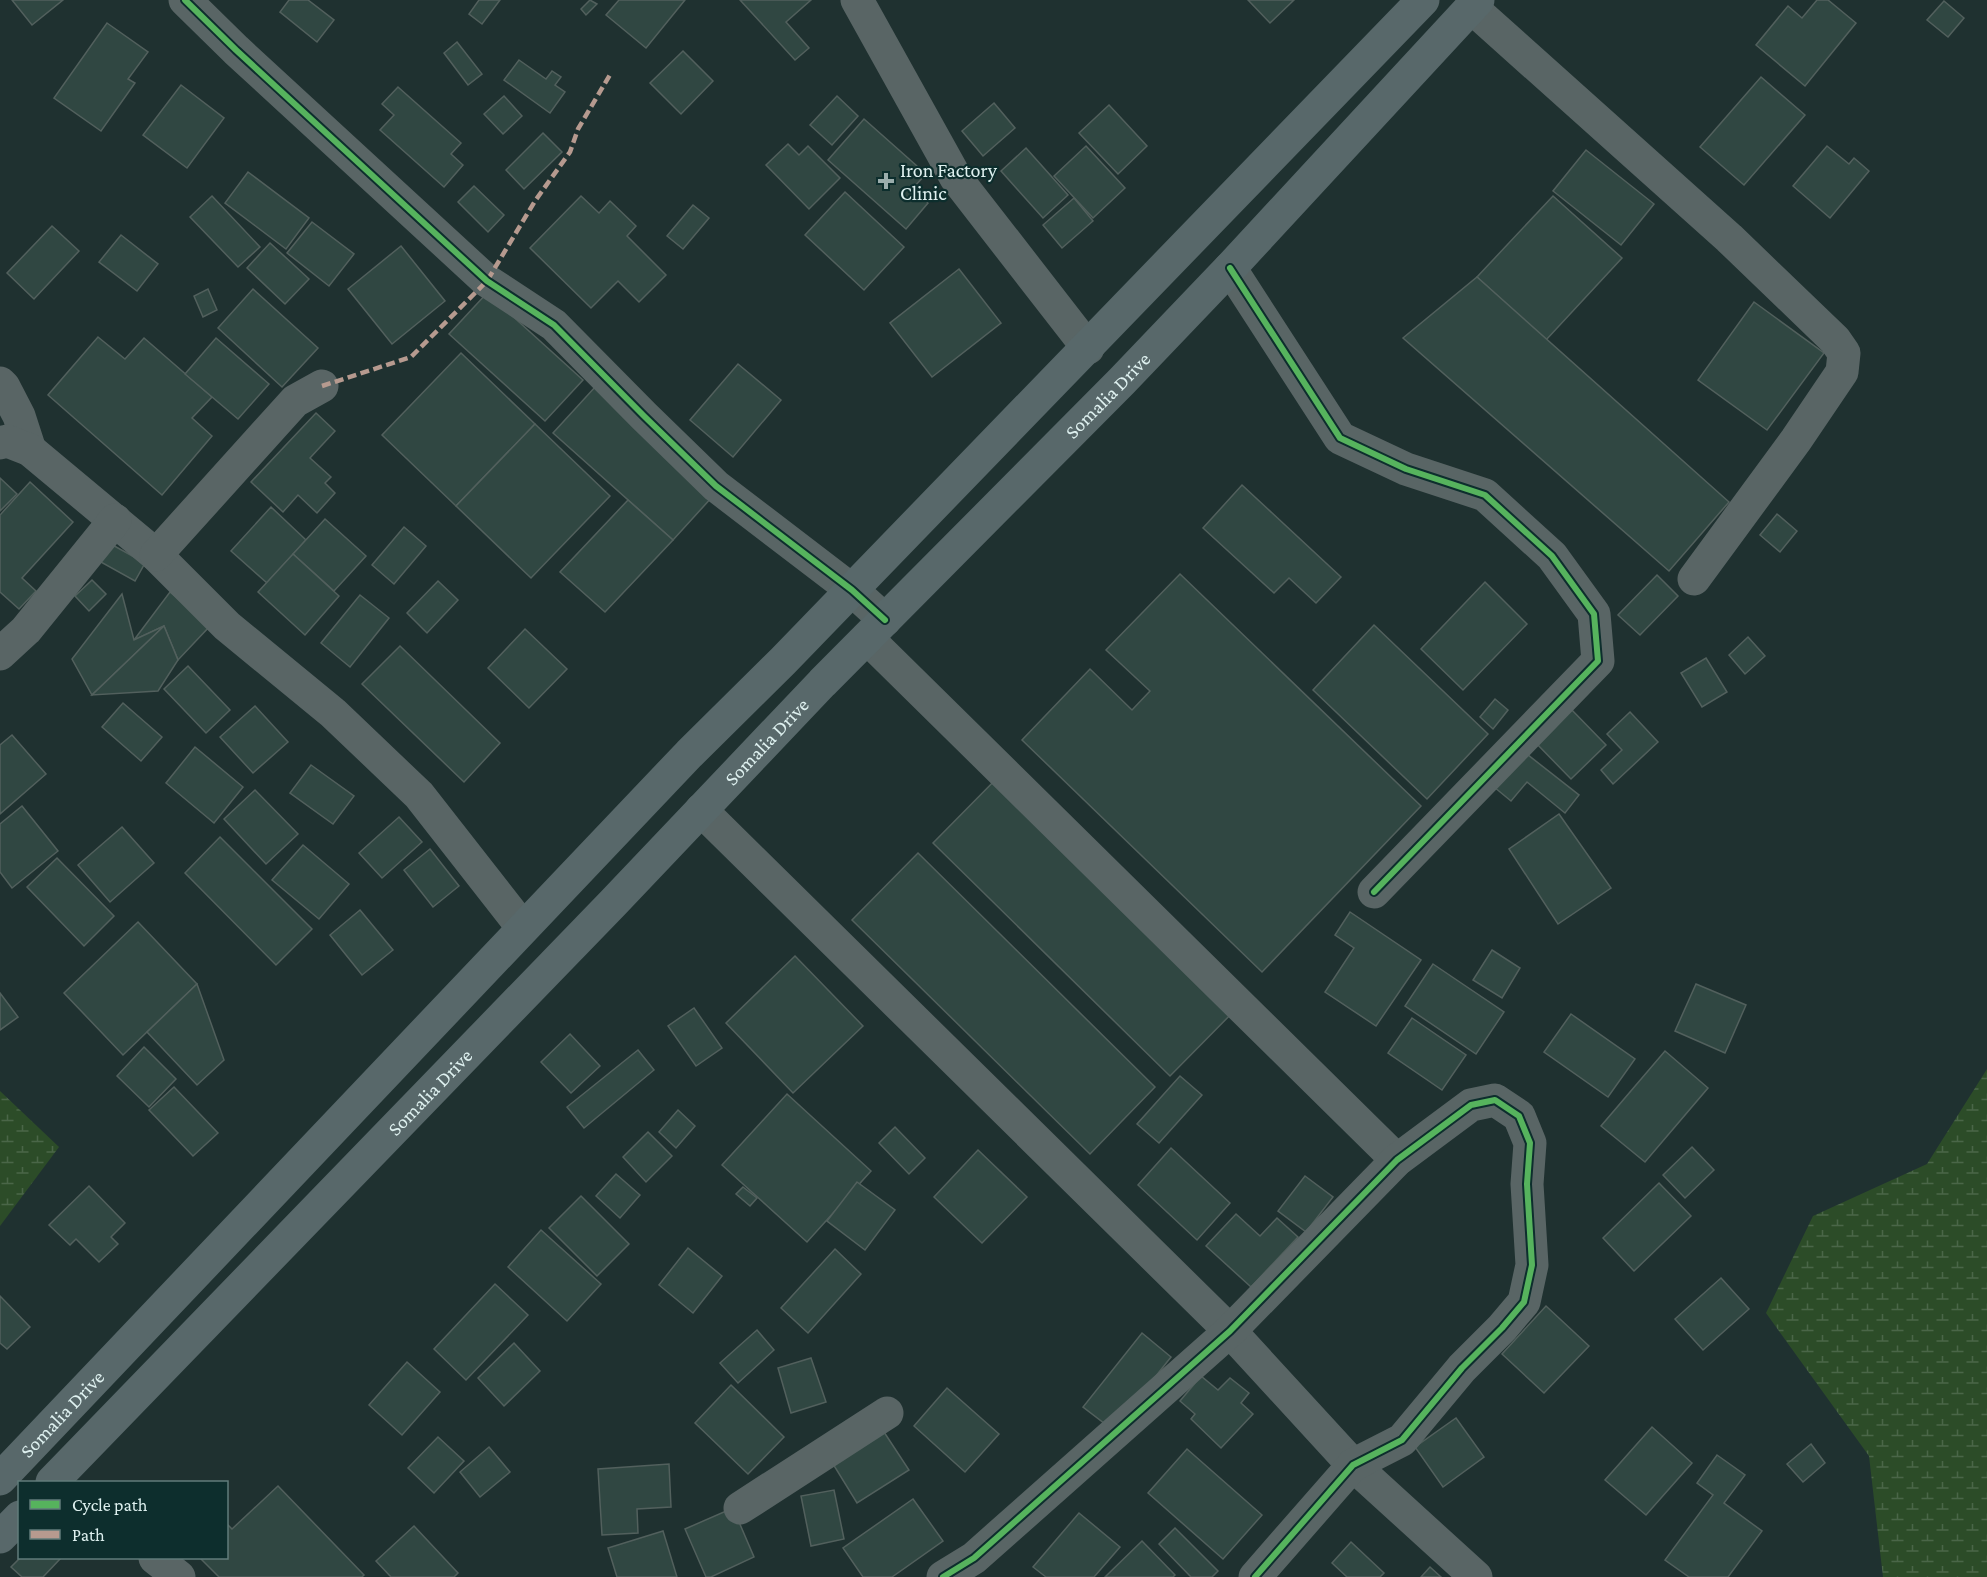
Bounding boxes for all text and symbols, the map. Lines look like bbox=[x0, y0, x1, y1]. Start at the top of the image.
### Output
place label: Iron Factory Clinic bbox=[900, 159, 998, 204]
marker: Iron Factory Clinic bbox=[877, 172, 895, 190]
street label: Somalia Drive bbox=[1061, 348, 1155, 443]
street label: Somalia Drive bbox=[720, 693, 813, 790]
street label: Somalia Drive bbox=[383, 1044, 477, 1140]
street label: Somalia Drive bbox=[16, 1366, 109, 1462]
legend bbox=[18, 1481, 228, 1559]
text: Cycle path bbox=[72, 1495, 148, 1515]
text: Path bbox=[72, 1525, 105, 1545]

